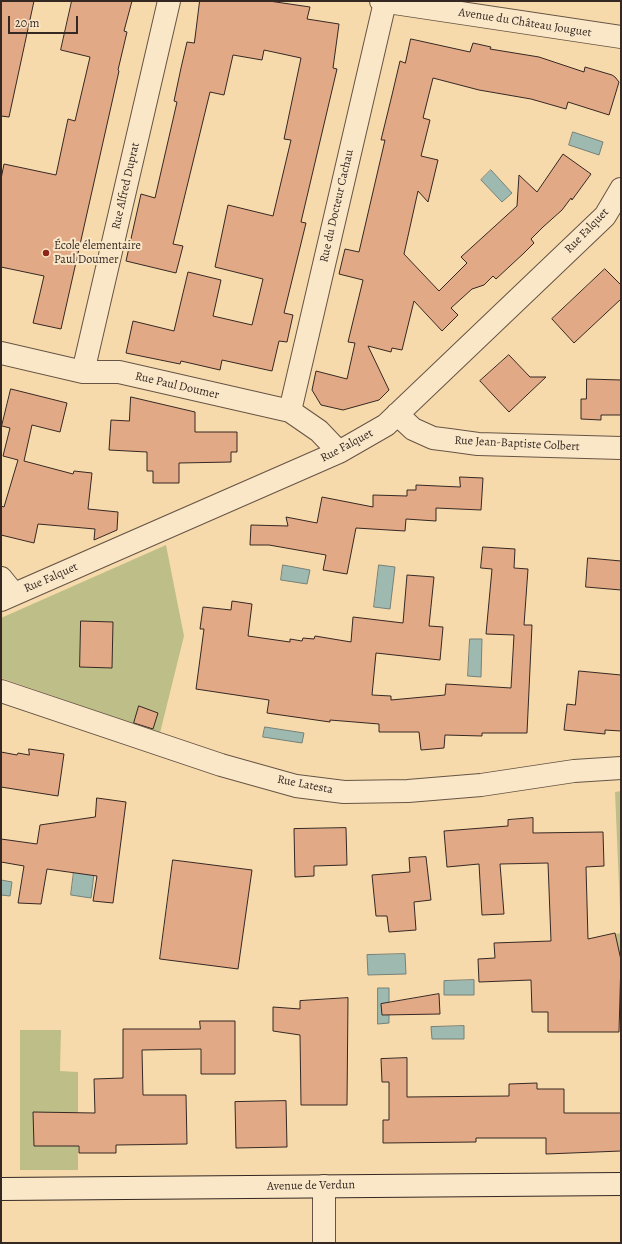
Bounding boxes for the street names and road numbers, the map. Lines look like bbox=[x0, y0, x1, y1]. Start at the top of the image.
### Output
street label: Avenue du Château Jouguet bbox=[457, 5, 593, 41]
street label: Rue Alfred Duprat bbox=[109, 141, 143, 231]
street label: Rue du Docteur Cachau bbox=[317, 148, 357, 264]
street label: Rue Falquet bbox=[562, 205, 612, 257]
street label: Rue Paul Doumer bbox=[134, 369, 220, 403]
street label: Rue Falquet bbox=[318, 426, 376, 466]
street label: Rue Jean-Baptiste Colbert bbox=[454, 434, 580, 454]
street label: Rue Falquet bbox=[22, 560, 80, 596]
street label: Rue Latesta bbox=[276, 773, 334, 797]
street label: Avenue de Verdun bbox=[267, 1178, 355, 1194]

